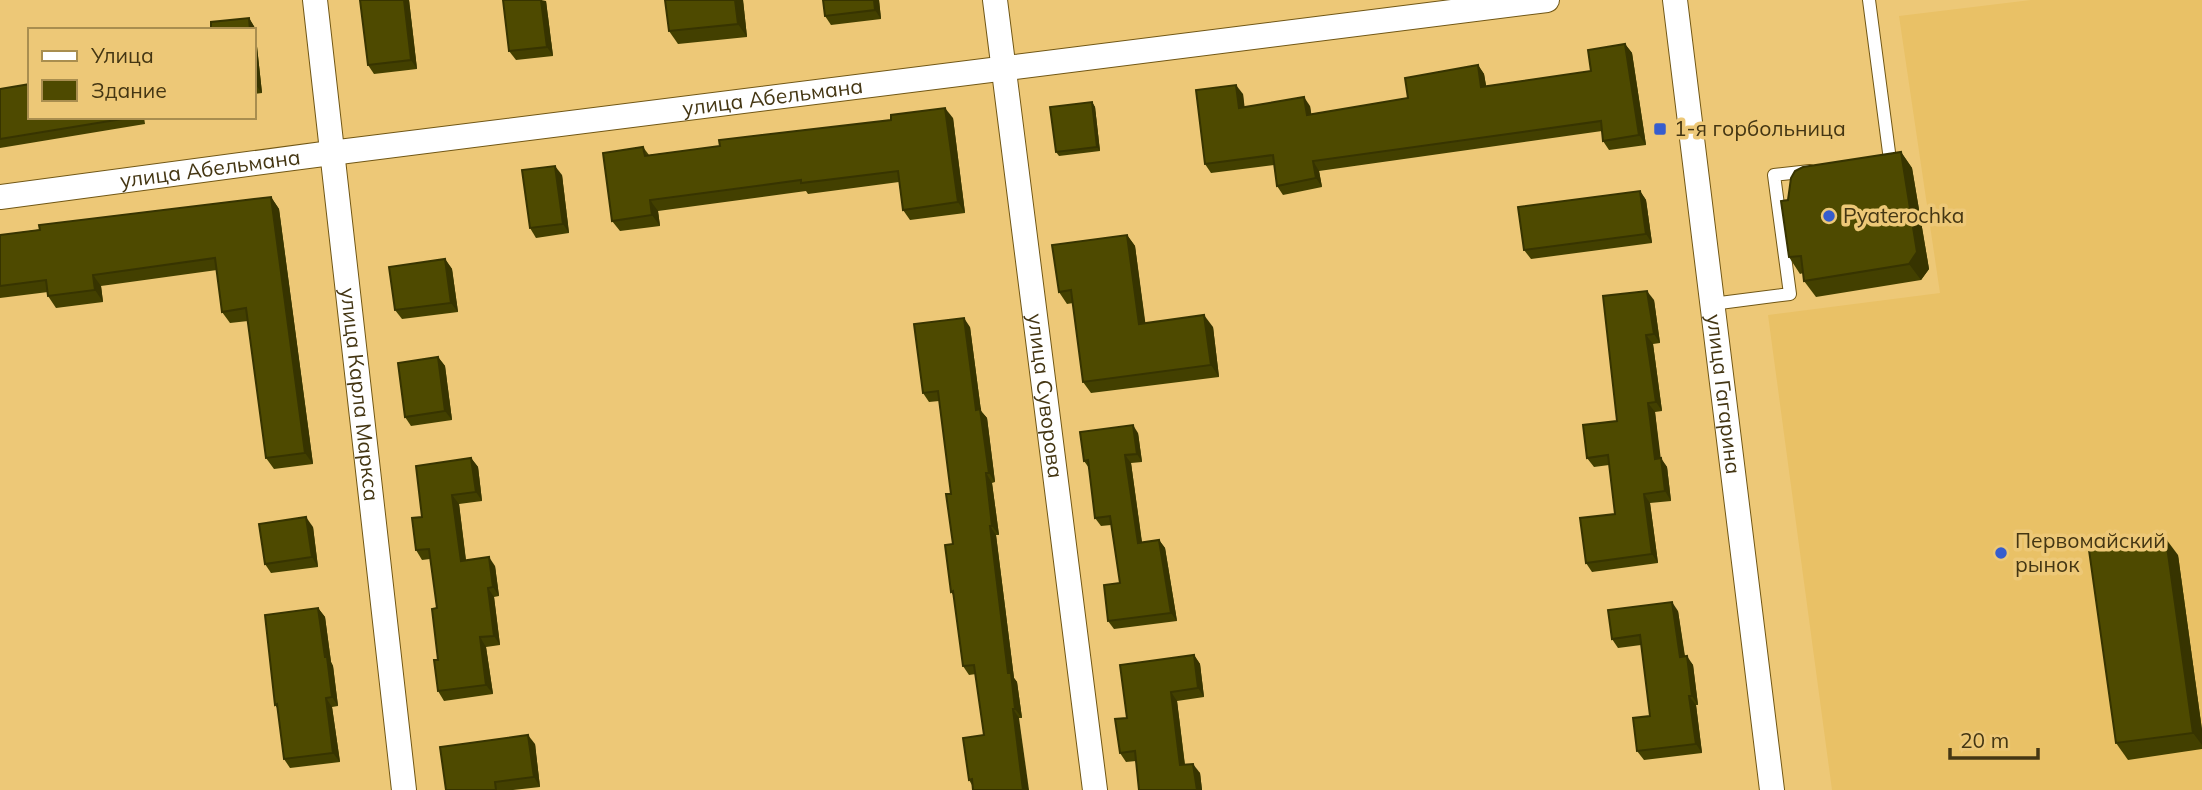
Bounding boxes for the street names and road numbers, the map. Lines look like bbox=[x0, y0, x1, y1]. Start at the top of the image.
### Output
street label: улица Абельмана bbox=[681, 72, 864, 121]
street label: улица Абельмана bbox=[118, 143, 302, 193]
street label: улица Карла Маркса bbox=[335, 286, 385, 503]
street label: улица Суворова bbox=[1023, 312, 1069, 479]
street label: улица Гагарина bbox=[1702, 312, 1747, 476]

